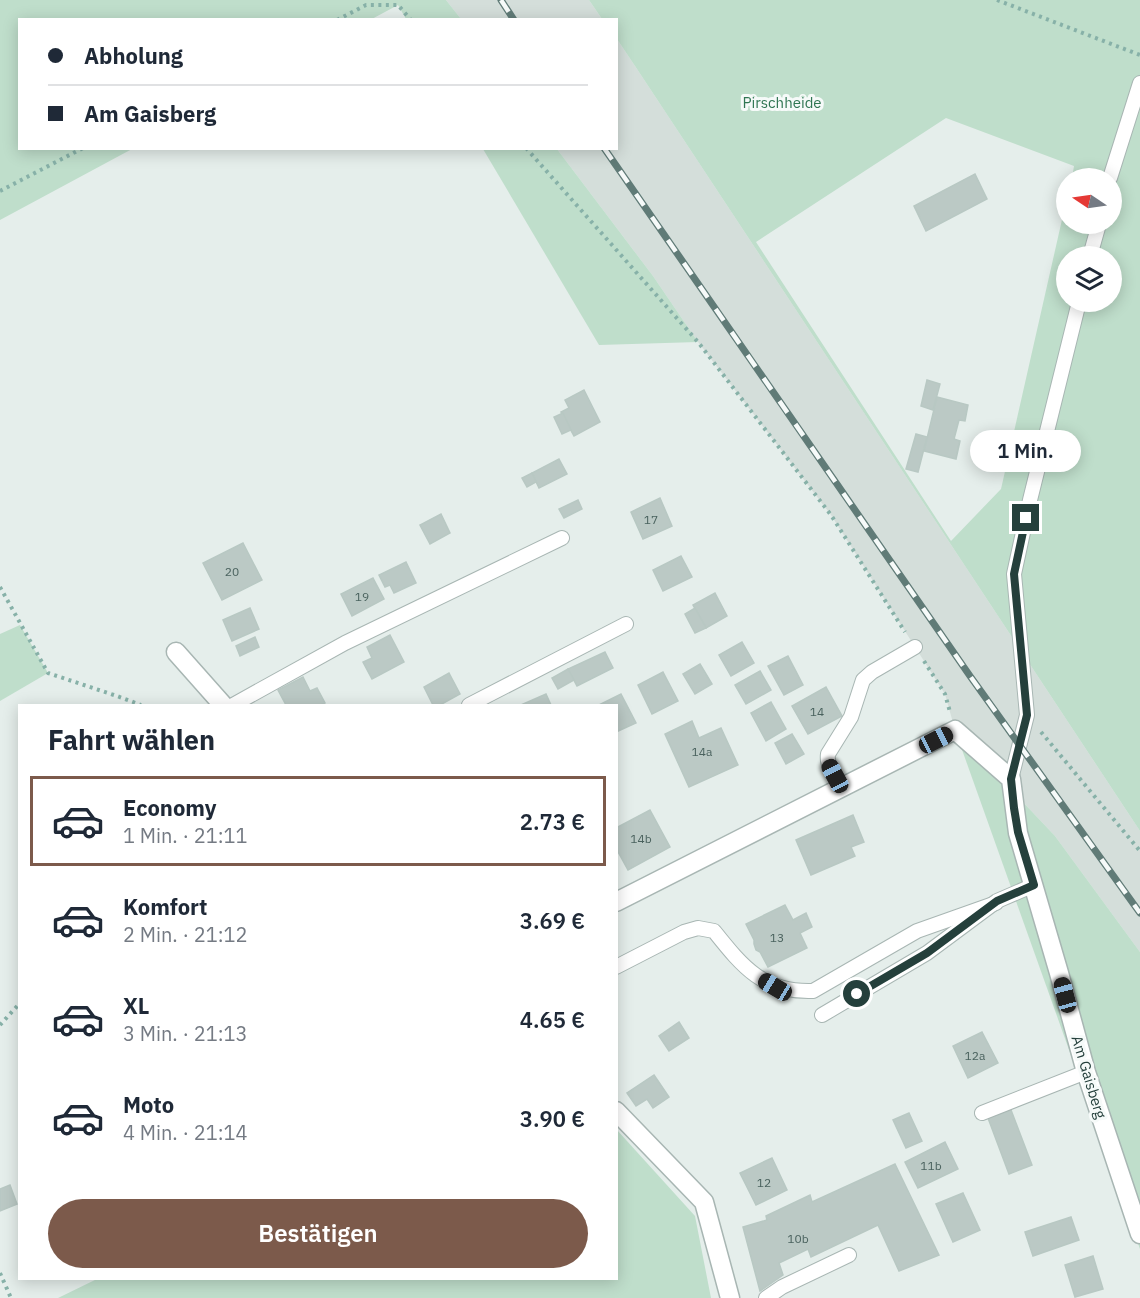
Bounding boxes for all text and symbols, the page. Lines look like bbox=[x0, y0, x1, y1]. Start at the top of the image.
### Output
text: Abholung bbox=[84, 41, 183, 70]
park label: Pirschheide bbox=[742, 93, 822, 112]
text: Am Gaisberg bbox=[84, 99, 216, 128]
north arrow bbox=[1056, 168, 1122, 234]
map controls bbox=[1056, 168, 1122, 312]
button: layers bbox=[1056, 246, 1122, 312]
callout: 1 Min. bbox=[970, 431, 1082, 473]
text: 1 Min. bbox=[997, 437, 1054, 464]
route end bbox=[1012, 504, 1039, 531]
house number: 17 bbox=[644, 512, 658, 527]
house number: 20 bbox=[225, 564, 239, 579]
house number: 19 bbox=[355, 589, 369, 604]
house number: 14 bbox=[810, 704, 824, 719]
text: Fahrt wählen bbox=[48, 722, 215, 757]
car bbox=[916, 724, 956, 756]
house number: 14a bbox=[692, 744, 713, 759]
car bbox=[819, 756, 851, 796]
text: Economy bbox=[123, 793, 217, 822]
icon: car bbox=[51, 794, 105, 848]
text: 2.73 € bbox=[520, 807, 585, 836]
text: 1 Min. · 21:11 bbox=[123, 822, 248, 849]
house number: 14b bbox=[630, 831, 652, 846]
text: Komfort bbox=[123, 892, 208, 921]
icon: car bbox=[51, 893, 105, 947]
text: 3.69 € bbox=[520, 906, 585, 935]
text: 2 Min. · 21:12 bbox=[123, 921, 248, 948]
house number: 13 bbox=[770, 930, 784, 945]
car bbox=[755, 970, 795, 1004]
car bbox=[1052, 975, 1078, 1015]
route start bbox=[843, 980, 870, 1007]
text: XL bbox=[123, 991, 149, 1020]
icon: car bbox=[51, 992, 105, 1046]
text: 4.65 € bbox=[520, 1005, 585, 1034]
text: 3 Min. · 21:13 bbox=[123, 1020, 248, 1047]
street label: Am Gaisberg bbox=[1067, 1033, 1111, 1121]
house number: 12a bbox=[965, 1048, 986, 1063]
text: Moto bbox=[123, 1090, 174, 1119]
icon: car bbox=[51, 1091, 105, 1145]
text: 3.90 € bbox=[520, 1104, 585, 1133]
text: 4 Min. · 21:14 bbox=[123, 1119, 248, 1146]
house number: 11b bbox=[920, 1158, 942, 1173]
house number: 12 bbox=[757, 1175, 771, 1190]
button: Bestätigen bbox=[48, 1199, 588, 1268]
house number: 10b bbox=[787, 1231, 809, 1246]

